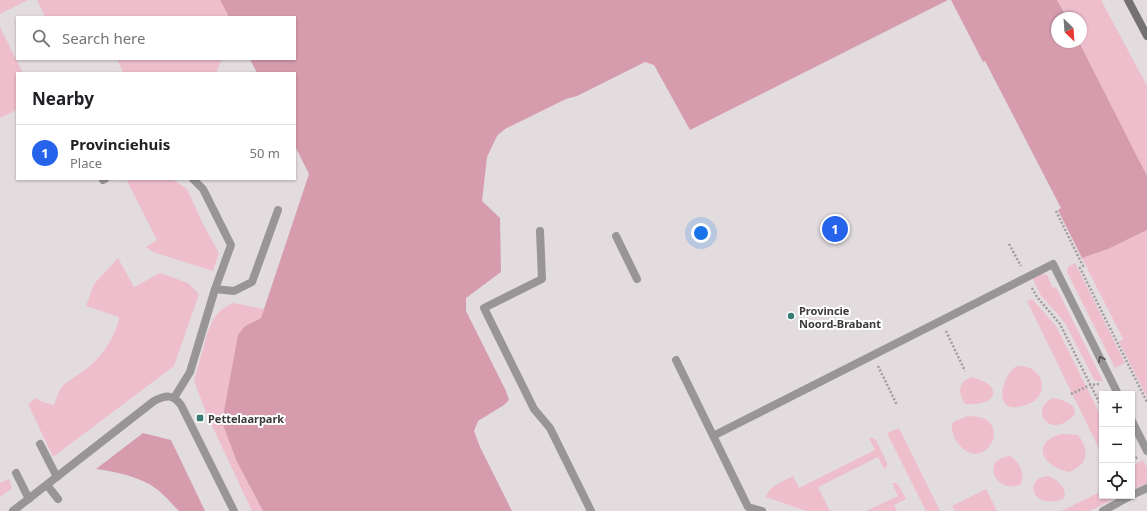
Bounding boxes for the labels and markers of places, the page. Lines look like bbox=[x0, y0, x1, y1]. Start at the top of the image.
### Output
pin: 1 bbox=[822, 214, 848, 244]
place label: Provincie Noord-Brabant bbox=[799, 303, 881, 331]
marker: Provincie Noord-Brabant bbox=[786, 311, 796, 321]
place label: Pettelaarpark bbox=[208, 411, 284, 426]
marker: Pettelaarpark bbox=[195, 413, 205, 423]

